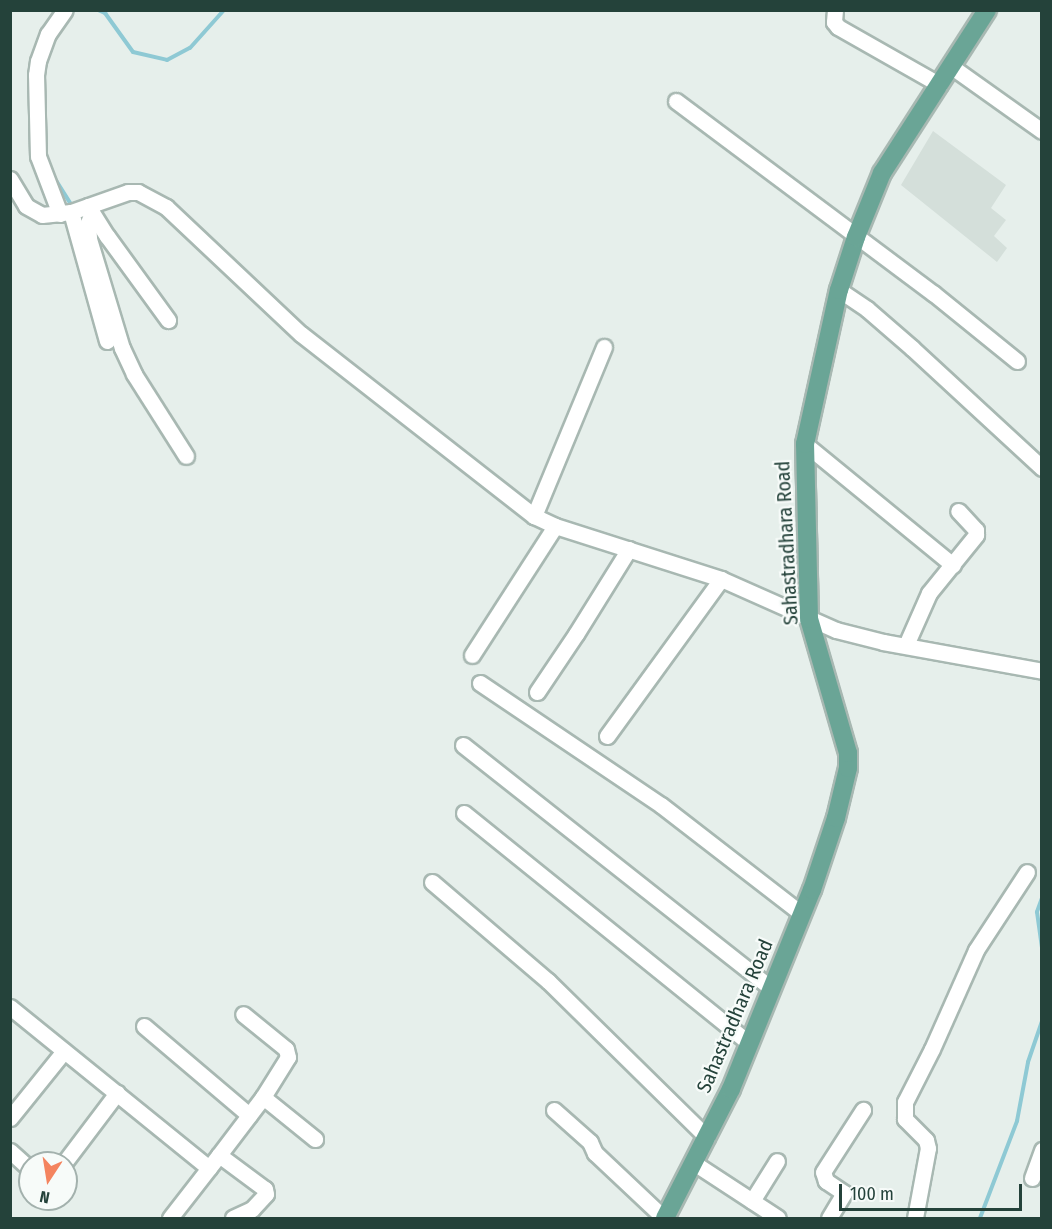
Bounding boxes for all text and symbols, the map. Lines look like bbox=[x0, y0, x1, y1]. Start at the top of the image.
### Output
street label: Sahastradhara Road bbox=[771, 460, 803, 626]
street label: Sahastradhara Road bbox=[692, 936, 778, 1096]
north arrow bbox=[18, 1151, 78, 1211]
scale bar bbox=[842, 1172, 1025, 1210]
text: 100 m bbox=[850, 1183, 894, 1205]
text: N bbox=[38, 1187, 51, 1207]

